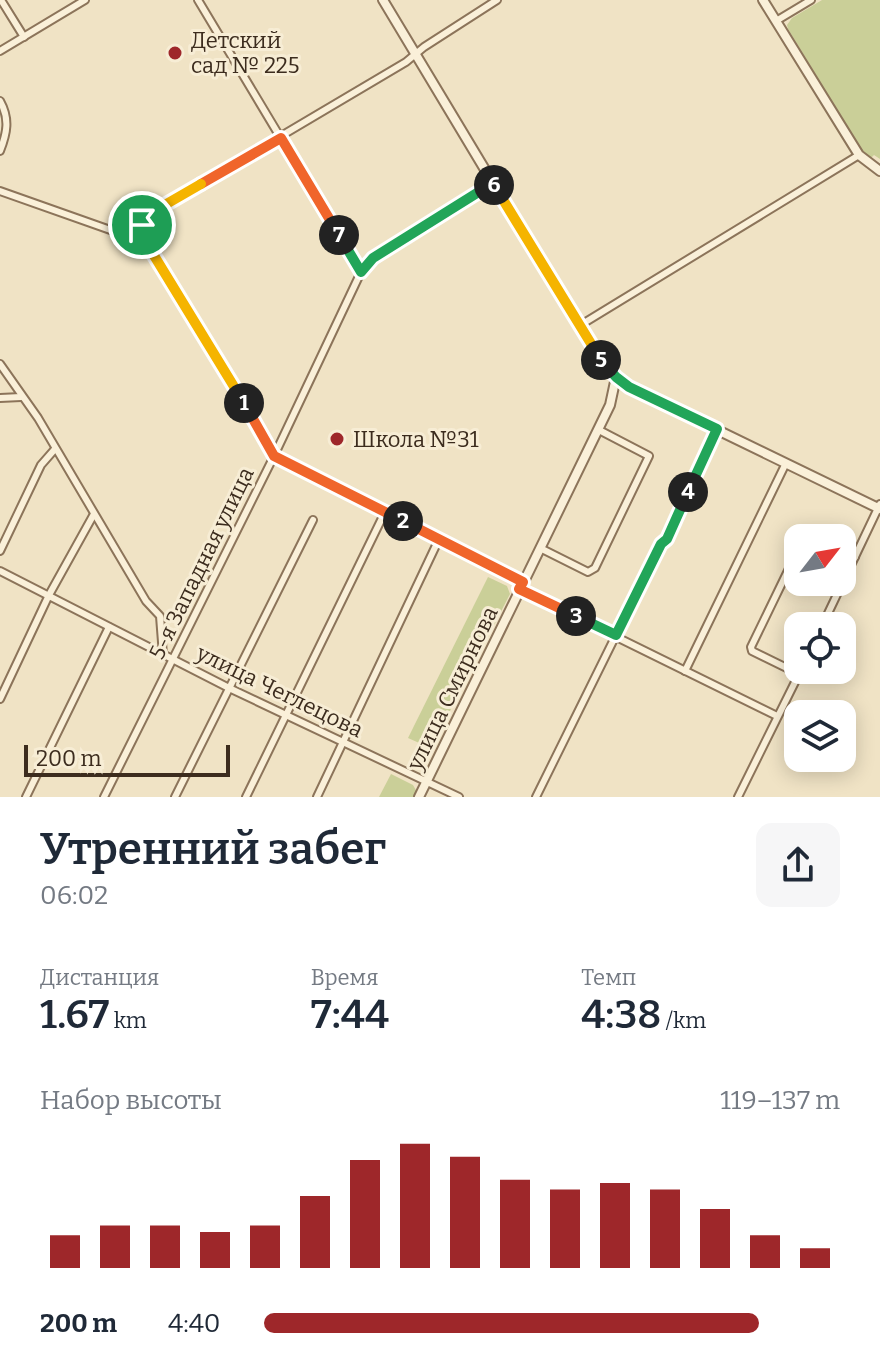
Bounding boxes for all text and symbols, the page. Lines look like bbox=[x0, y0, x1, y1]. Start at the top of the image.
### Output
place label: Детский сад № 225 bbox=[191, 27, 300, 79]
marker: Детский сад № 225 bbox=[166, 44, 184, 62]
pin: 6 bbox=[474, 165, 514, 205]
text: 6 bbox=[487, 171, 501, 198]
pin bbox=[108, 191, 176, 259]
icon: arrive bbox=[120, 203, 164, 247]
pin: 7 bbox=[319, 215, 359, 255]
text: 7 bbox=[333, 221, 345, 248]
pin: 5 bbox=[581, 340, 621, 380]
text: 5 bbox=[595, 346, 607, 373]
pin: 1 bbox=[224, 383, 264, 423]
text: 1 bbox=[239, 389, 249, 416]
place label: Школа №31 bbox=[353, 426, 479, 453]
marker: Школа №31 bbox=[328, 430, 346, 448]
street label: 5-я Западная улица bbox=[143, 463, 260, 664]
pin: 4 bbox=[668, 472, 708, 512]
text: 4 bbox=[681, 478, 695, 505]
pin: 2 bbox=[383, 501, 423, 541]
text: 2 bbox=[397, 507, 409, 534]
north arrow bbox=[784, 524, 856, 596]
map controls bbox=[784, 524, 856, 772]
pin: 3 bbox=[556, 596, 596, 636]
street label: улица Смирнова bbox=[401, 602, 504, 775]
text: 3 bbox=[570, 602, 582, 629]
button: locate bbox=[784, 612, 856, 684]
street label: улица Чеглецова bbox=[191, 639, 367, 743]
button: layers bbox=[784, 700, 856, 772]
scale bar bbox=[24, 741, 230, 777]
text: 200 m bbox=[36, 745, 102, 772]
text: Утренний забег bbox=[40, 823, 386, 876]
button: share bbox=[756, 823, 840, 907]
text: 06:02 bbox=[40, 880, 108, 911]
text: Дистанция bbox=[40, 964, 159, 991]
text: Время bbox=[311, 964, 378, 991]
text: Темп bbox=[581, 964, 636, 991]
text: 1.67 bbox=[40, 991, 109, 1039]
text: 7:44 bbox=[311, 991, 389, 1039]
text: 4:38 bbox=[581, 991, 661, 1039]
text: km bbox=[109, 1007, 147, 1034]
text: /km bbox=[661, 1007, 706, 1034]
text: Набор высоты bbox=[40, 1085, 222, 1116]
text: 119–137 m bbox=[720, 1085, 840, 1116]
text: 200 m bbox=[40, 1308, 117, 1339]
text: 4:40 bbox=[168, 1308, 221, 1339]

